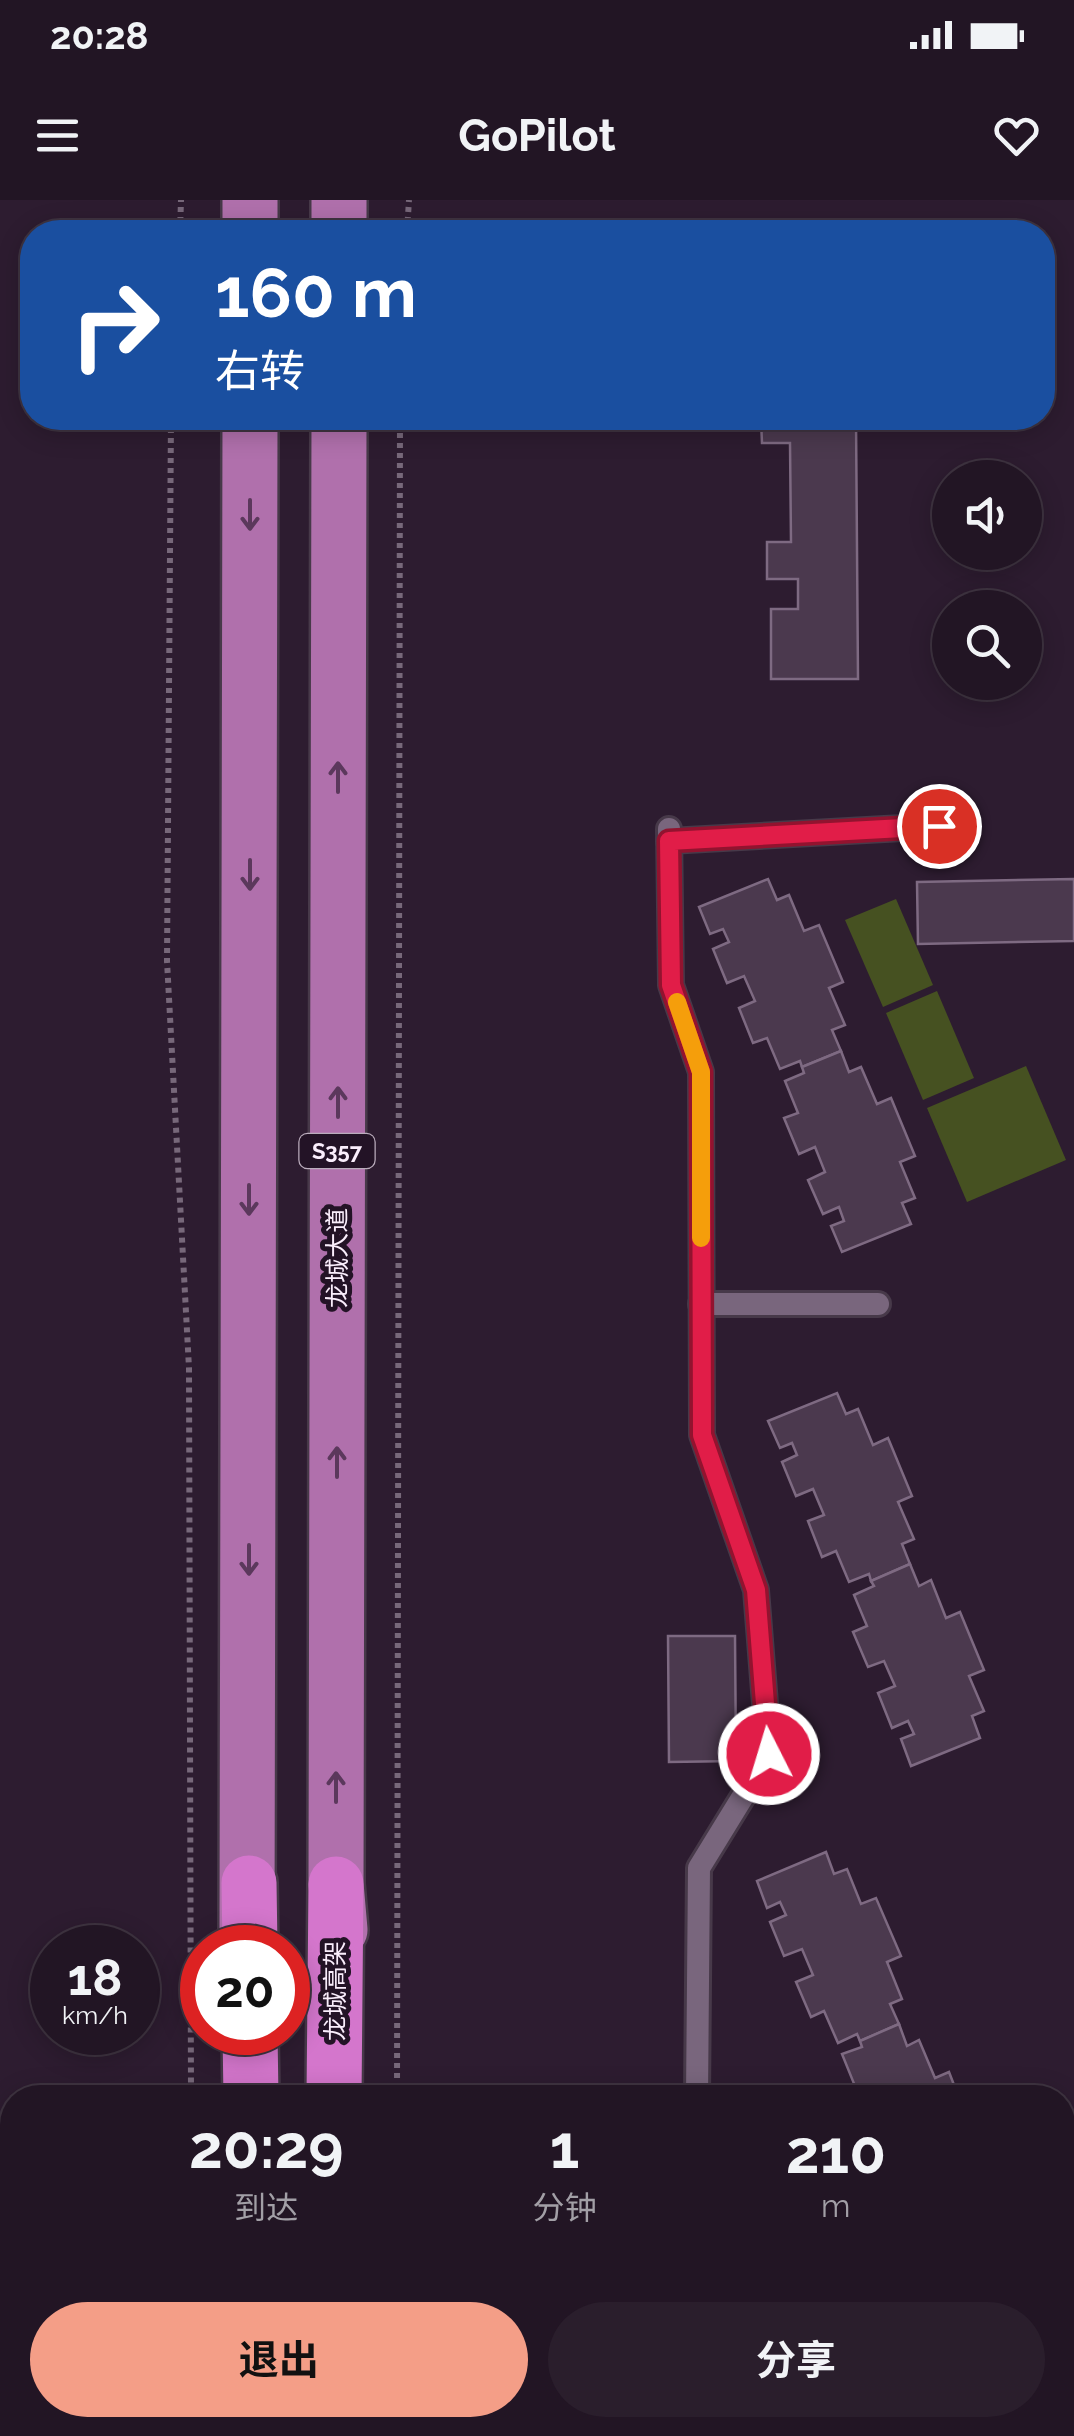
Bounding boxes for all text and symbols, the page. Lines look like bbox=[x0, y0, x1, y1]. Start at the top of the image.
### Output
text: 20:28 bbox=[50, 13, 149, 58]
icon: menu bbox=[30, 108, 85, 163]
icon: heart bbox=[989, 108, 1044, 163]
text: GoPilot bbox=[458, 109, 616, 162]
text: 160 m bbox=[215, 251, 417, 333]
icon: right bbox=[50, 260, 180, 390]
text: 右转 bbox=[215, 345, 305, 398]
map controls bbox=[932, 460, 1042, 700]
button: sound bbox=[932, 460, 1042, 570]
one-way arrow bbox=[240, 498, 260, 530]
button: search bbox=[932, 590, 1042, 700]
one-way arrow bbox=[328, 761, 348, 794]
pin bbox=[897, 784, 982, 869]
icon: arrive bbox=[912, 799, 967, 854]
one-way arrow bbox=[240, 858, 260, 890]
one-way arrow bbox=[328, 1086, 347, 1118]
road number: S357 bbox=[300, 1134, 374, 1168]
one-way arrow bbox=[240, 1182, 258, 1215]
street label: 龙城大道 bbox=[322, 1208, 352, 1308]
one-way arrow bbox=[328, 1446, 346, 1478]
one-way arrow bbox=[240, 1542, 258, 1575]
position arrow bbox=[717, 1702, 821, 1806]
one-way arrow bbox=[326, 1771, 346, 1804]
speed limit sign: 20 bbox=[180, 1925, 310, 2055]
street label: 龙城高架 bbox=[320, 1941, 350, 2041]
text: 18 bbox=[68, 1948, 122, 2007]
text: km/h bbox=[62, 2000, 128, 2030]
text: 20:29 bbox=[189, 2112, 344, 2182]
text: 1 bbox=[550, 2112, 579, 2182]
text: 210 bbox=[786, 2117, 886, 2187]
text: m bbox=[821, 2187, 851, 2224]
text: 到达 bbox=[234, 2189, 298, 2226]
text: 分钟 bbox=[533, 2189, 597, 2226]
button: 退出 bbox=[30, 2302, 528, 2417]
button: 分享 bbox=[548, 2302, 1045, 2417]

